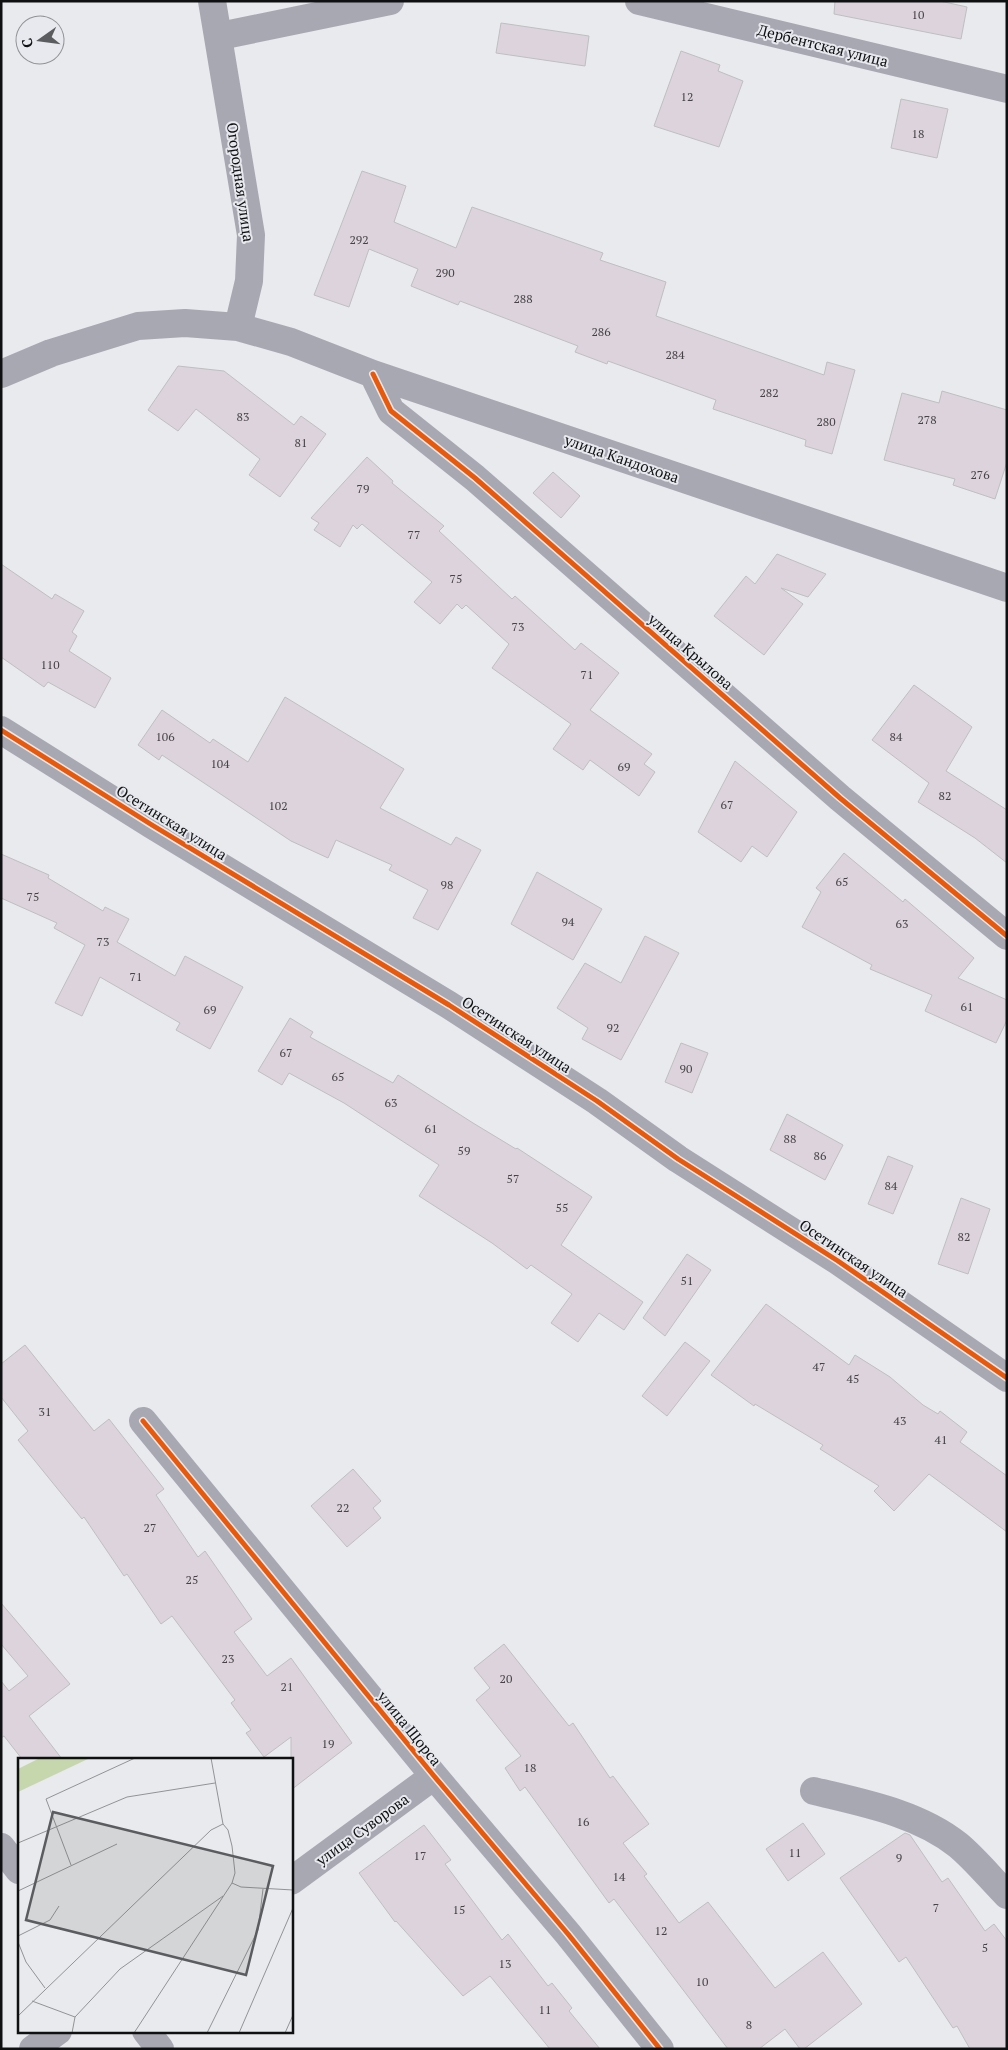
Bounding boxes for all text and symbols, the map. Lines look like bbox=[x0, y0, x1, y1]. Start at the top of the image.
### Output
house number: 10 bbox=[912, 7, 924, 22]
north arrow bbox=[15, 15, 65, 65]
street label: Дербентская улица bbox=[756, 19, 891, 71]
text: С bbox=[17, 37, 37, 50]
house number: 12 bbox=[681, 89, 693, 104]
street label: Огородная улица bbox=[223, 121, 259, 244]
house number: 18 bbox=[912, 126, 924, 141]
house number: 292 bbox=[349, 232, 369, 247]
house number: 290 bbox=[435, 265, 455, 280]
house number: 288 bbox=[513, 291, 533, 306]
house number: 286 bbox=[591, 324, 611, 339]
house number: 284 bbox=[665, 347, 685, 362]
house number: 282 bbox=[759, 385, 779, 400]
house number: 83 bbox=[237, 409, 249, 424]
house number: 278 bbox=[917, 412, 937, 427]
house number: 280 bbox=[816, 414, 836, 429]
street label: улица Кандохова bbox=[561, 429, 682, 487]
house number: 81 bbox=[295, 435, 307, 450]
house number: 276 bbox=[970, 467, 990, 482]
house number: 79 bbox=[357, 481, 369, 496]
house number: 77 bbox=[408, 527, 420, 542]
house number: 75 bbox=[450, 571, 462, 586]
street label: улица Крылова bbox=[644, 608, 738, 694]
house number: 73 bbox=[512, 619, 524, 634]
house number: 110 bbox=[40, 657, 60, 672]
house number: 71 bbox=[581, 667, 593, 682]
house number: 106 bbox=[155, 729, 175, 744]
house number: 84 bbox=[890, 729, 903, 744]
house number: 104 bbox=[210, 756, 230, 771]
house number: 69 bbox=[618, 759, 630, 774]
street label: Осетинская улица bbox=[113, 780, 231, 864]
house number: 82 bbox=[939, 788, 951, 803]
house number: 67 bbox=[721, 797, 733, 812]
house number: 102 bbox=[268, 798, 288, 813]
house number: 65 bbox=[836, 874, 848, 889]
house number: 98 bbox=[441, 877, 453, 892]
house number: 75 bbox=[27, 889, 39, 904]
house number: 94 bbox=[562, 914, 575, 929]
house number: 63 bbox=[896, 916, 908, 931]
house number: 73 bbox=[97, 934, 109, 949]
house number: 71 bbox=[130, 969, 142, 984]
street label: Осетинская улица bbox=[458, 991, 576, 1077]
house number: 61 bbox=[961, 999, 973, 1014]
house number: 69 bbox=[204, 1002, 216, 1017]
house number: 92 bbox=[607, 1020, 619, 1035]
house number: 67 bbox=[280, 1045, 292, 1060]
house number: 90 bbox=[680, 1061, 692, 1076]
house number: 65 bbox=[332, 1069, 344, 1084]
house number: 63 bbox=[385, 1095, 397, 1110]
house number: 61 bbox=[425, 1121, 437, 1136]
house number: 88 bbox=[784, 1131, 796, 1146]
house number: 59 bbox=[458, 1143, 470, 1158]
house number: 86 bbox=[814, 1148, 827, 1163]
house number: 57 bbox=[507, 1171, 519, 1186]
house number: 84 bbox=[885, 1178, 898, 1193]
house number: 55 bbox=[556, 1200, 568, 1215]
street label: Осетинская улица bbox=[796, 1214, 912, 1302]
house number: 82 bbox=[958, 1229, 970, 1244]
house number: 51 bbox=[681, 1273, 693, 1288]
house number: 47 bbox=[813, 1359, 825, 1374]
house number: 45 bbox=[847, 1371, 859, 1386]
house number: 31 bbox=[39, 1404, 51, 1419]
house number: 43 bbox=[894, 1413, 906, 1428]
house number: 41 bbox=[935, 1432, 947, 1447]
house number: 22 bbox=[337, 1500, 349, 1515]
house number: 27 bbox=[144, 1520, 156, 1535]
house number: 25 bbox=[186, 1572, 198, 1587]
house number: 23 bbox=[222, 1651, 234, 1666]
house number: 20 bbox=[500, 1671, 512, 1686]
house number: 21 bbox=[281, 1679, 293, 1694]
street label: улица Щорса bbox=[373, 1686, 447, 1770]
house number: 19 bbox=[322, 1736, 334, 1751]
inset map bbox=[18, 1758, 292, 2032]
house number: 18 bbox=[524, 1760, 536, 1775]
street label: улица Суворова bbox=[311, 1788, 413, 1870]
house number: 16 bbox=[577, 1814, 590, 1829]
house number: 11 bbox=[789, 1845, 801, 1860]
house number: 17 bbox=[414, 1848, 426, 1863]
house number: 9 bbox=[896, 1850, 902, 1865]
house number: 14 bbox=[613, 1869, 626, 1884]
house number: 7 bbox=[933, 1900, 939, 1915]
house number: 15 bbox=[453, 1902, 465, 1917]
house number: 12 bbox=[655, 1923, 667, 1938]
house number: 5 bbox=[982, 1940, 988, 1955]
house number: 13 bbox=[499, 1956, 511, 1971]
house number: 10 bbox=[696, 1974, 708, 1989]
house number: 11 bbox=[539, 2002, 551, 2017]
house number: 8 bbox=[746, 2017, 752, 2032]

